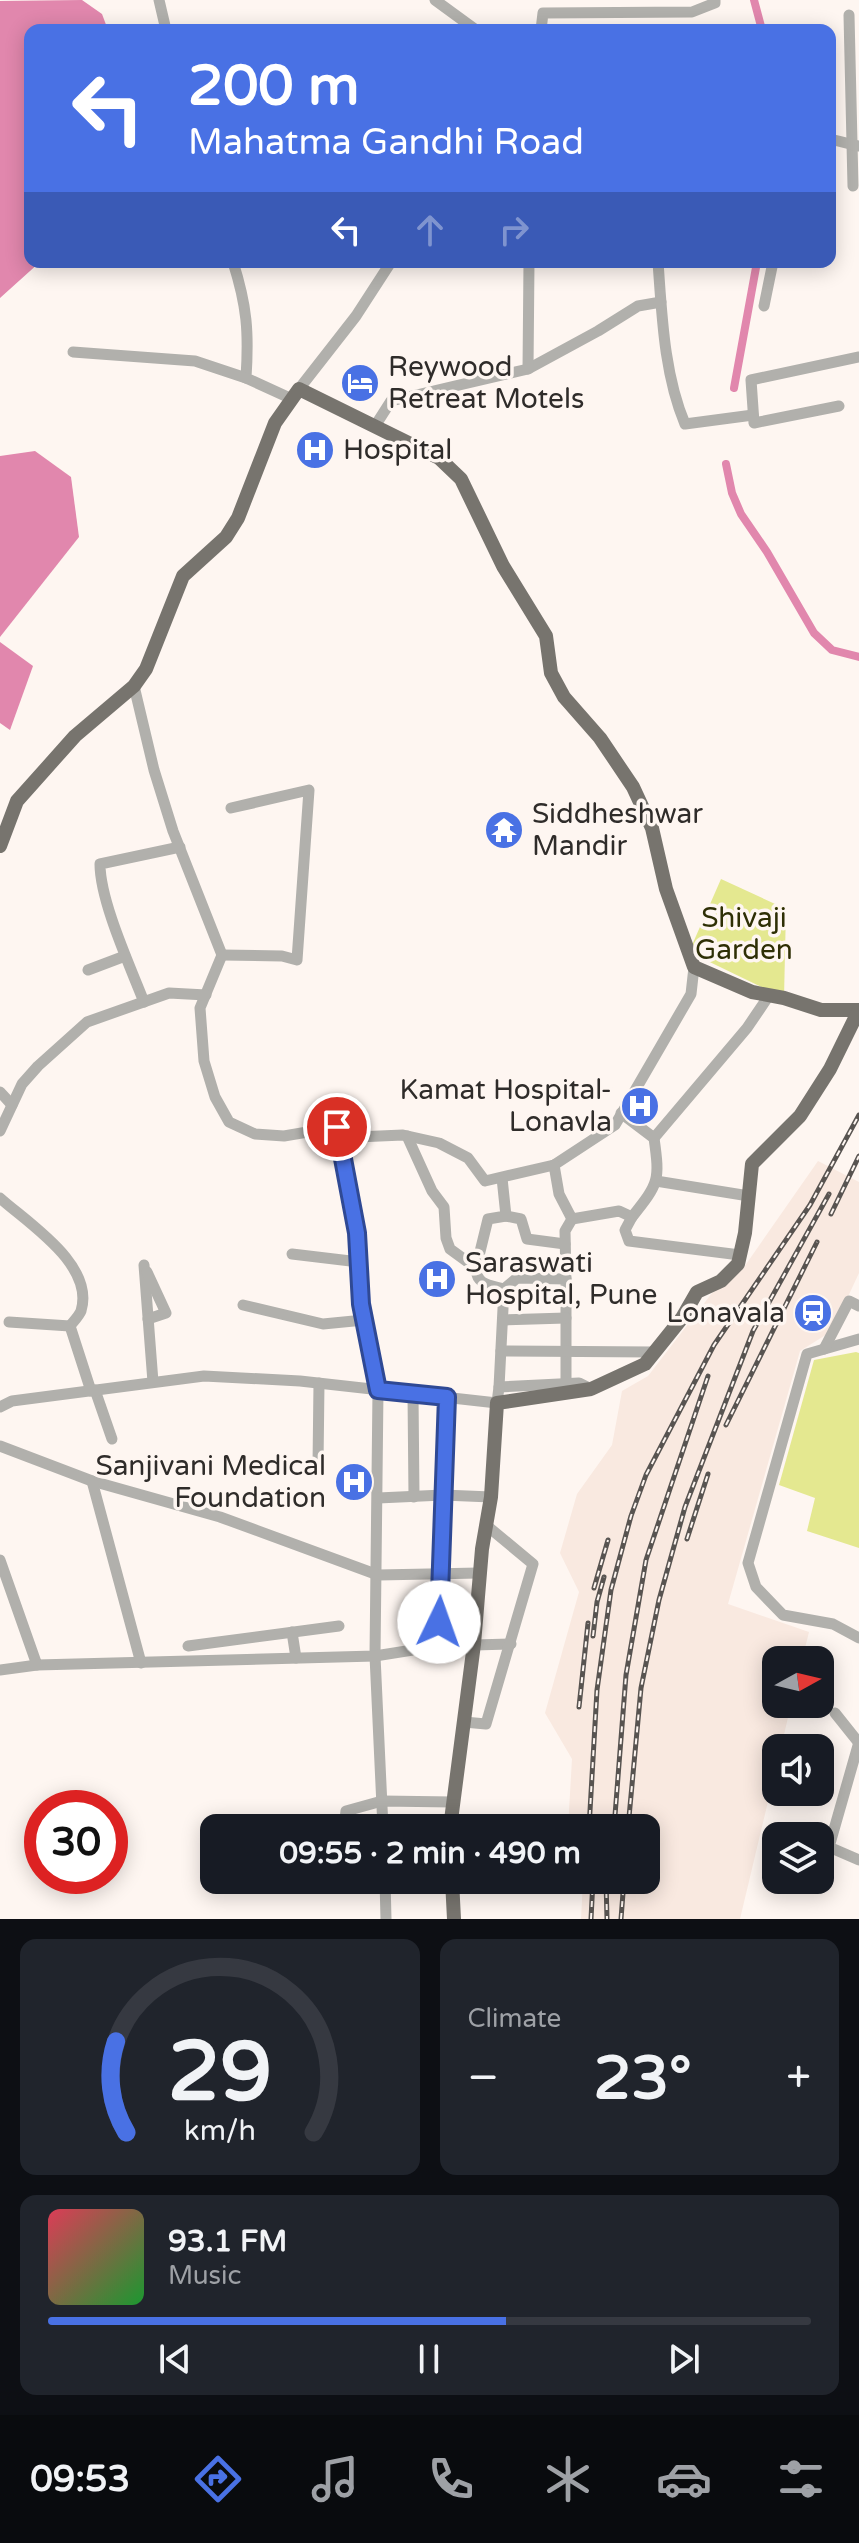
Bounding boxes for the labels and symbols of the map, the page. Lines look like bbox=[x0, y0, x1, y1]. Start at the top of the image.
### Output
place label: Reywood Retreat Motels bbox=[388, 350, 584, 416]
hotel icon: Reywood Retreat Motels bbox=[339, 362, 381, 404]
hospital icon: Hospital bbox=[294, 429, 336, 471]
place label: Hospital bbox=[343, 433, 452, 467]
place label: Siddheshwar Mandir bbox=[532, 797, 703, 863]
temple icon: Siddheshwar Mandir bbox=[483, 809, 525, 851]
park label: Shivaji Garden bbox=[695, 901, 793, 967]
place label: Kamat Hospital- Lonavla bbox=[399, 1073, 612, 1139]
hospital icon: Kamat Hospital- Lonavla bbox=[619, 1085, 661, 1127]
pin bbox=[303, 1093, 371, 1161]
place label: Saraswati Hospital, Pune bbox=[465, 1246, 657, 1312]
hospital icon: Saraswati Hospital, Pune bbox=[416, 1258, 458, 1300]
station icon: Lonavala bbox=[792, 1292, 834, 1334]
place label: Lonavala bbox=[666, 1296, 785, 1330]
place label: Sanjivani Medical Foundation bbox=[95, 1449, 326, 1515]
hospital icon: Sanjivani Medical Foundation bbox=[333, 1461, 375, 1503]
position arrow bbox=[397, 1580, 481, 1664]
north arrow bbox=[762, 1646, 834, 1718]
speed limit sign: 30 bbox=[24, 1790, 128, 1894]

